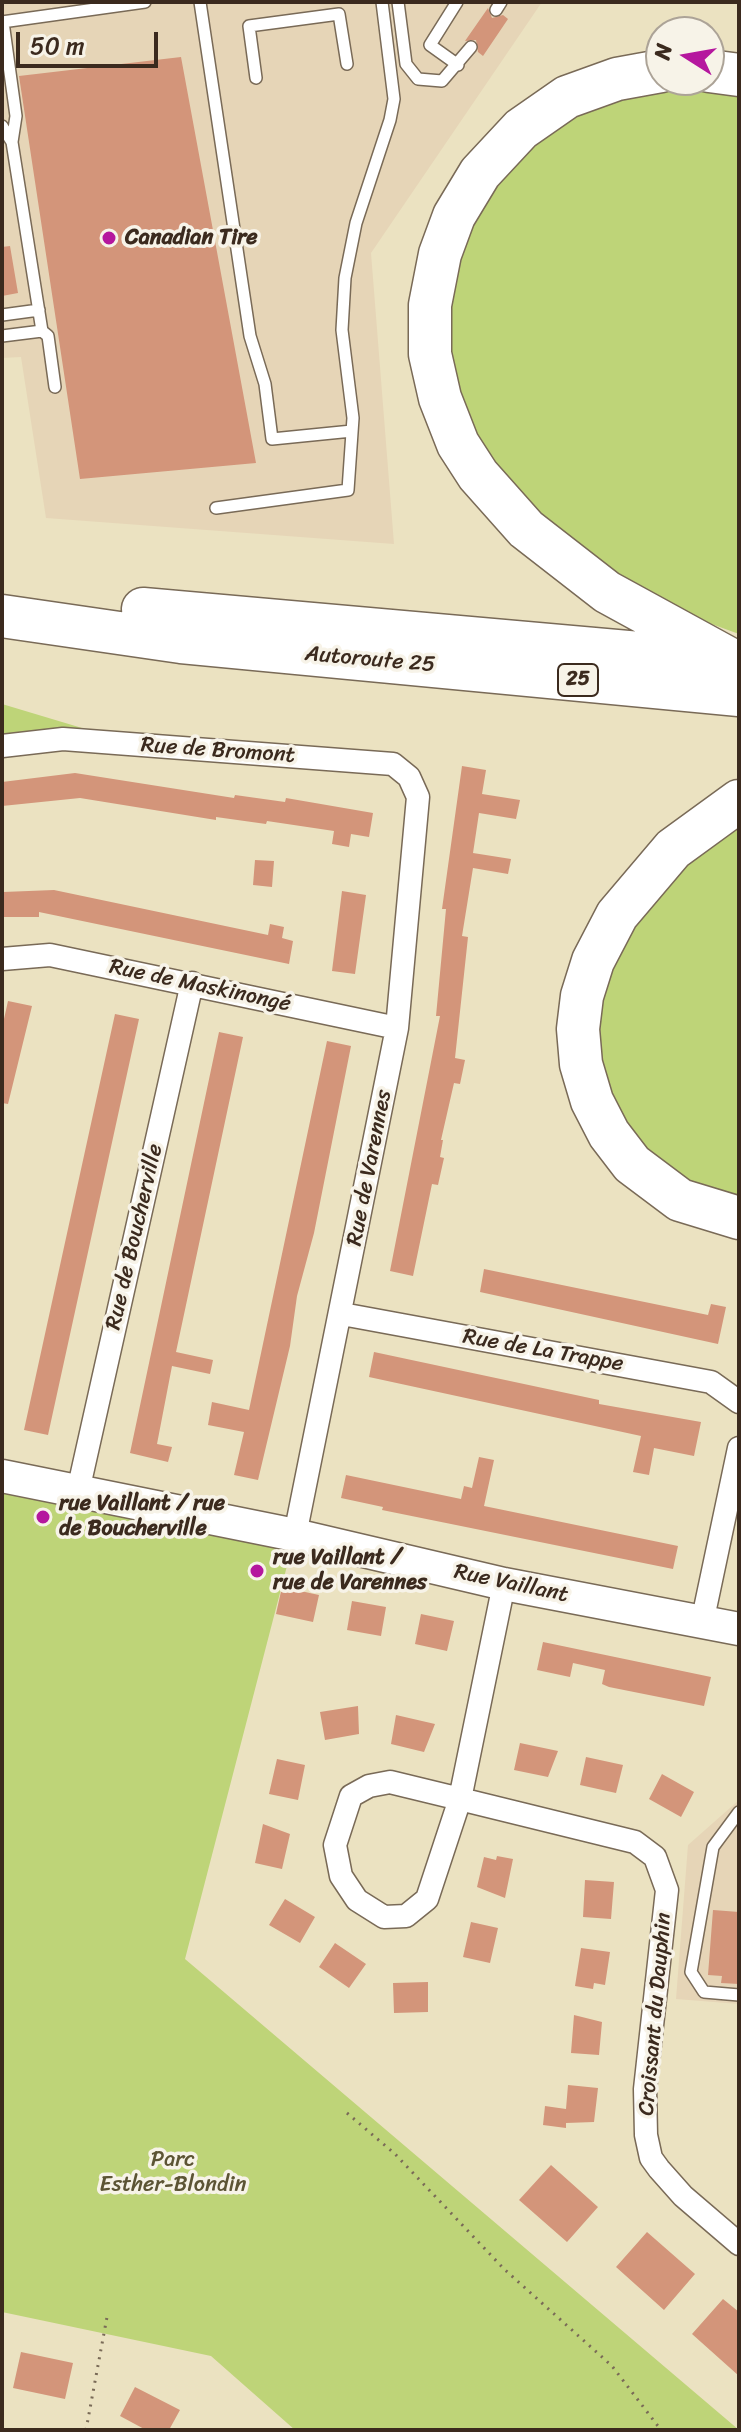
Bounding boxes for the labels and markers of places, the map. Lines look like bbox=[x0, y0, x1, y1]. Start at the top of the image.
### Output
place label: Canadian Tire bbox=[125, 225, 258, 251]
marker: Canadian Tire bbox=[100, 229, 118, 247]
place label: rue Vaillant / rue de Boucherville bbox=[59, 1491, 225, 1542]
marker: rue Vaillant / rue de Boucherville bbox=[34, 1508, 52, 1526]
place label: rue Vaillant / rue de Varennes bbox=[273, 1545, 427, 1596]
marker: rue Vaillant / rue de Varennes bbox=[248, 1562, 266, 1580]

